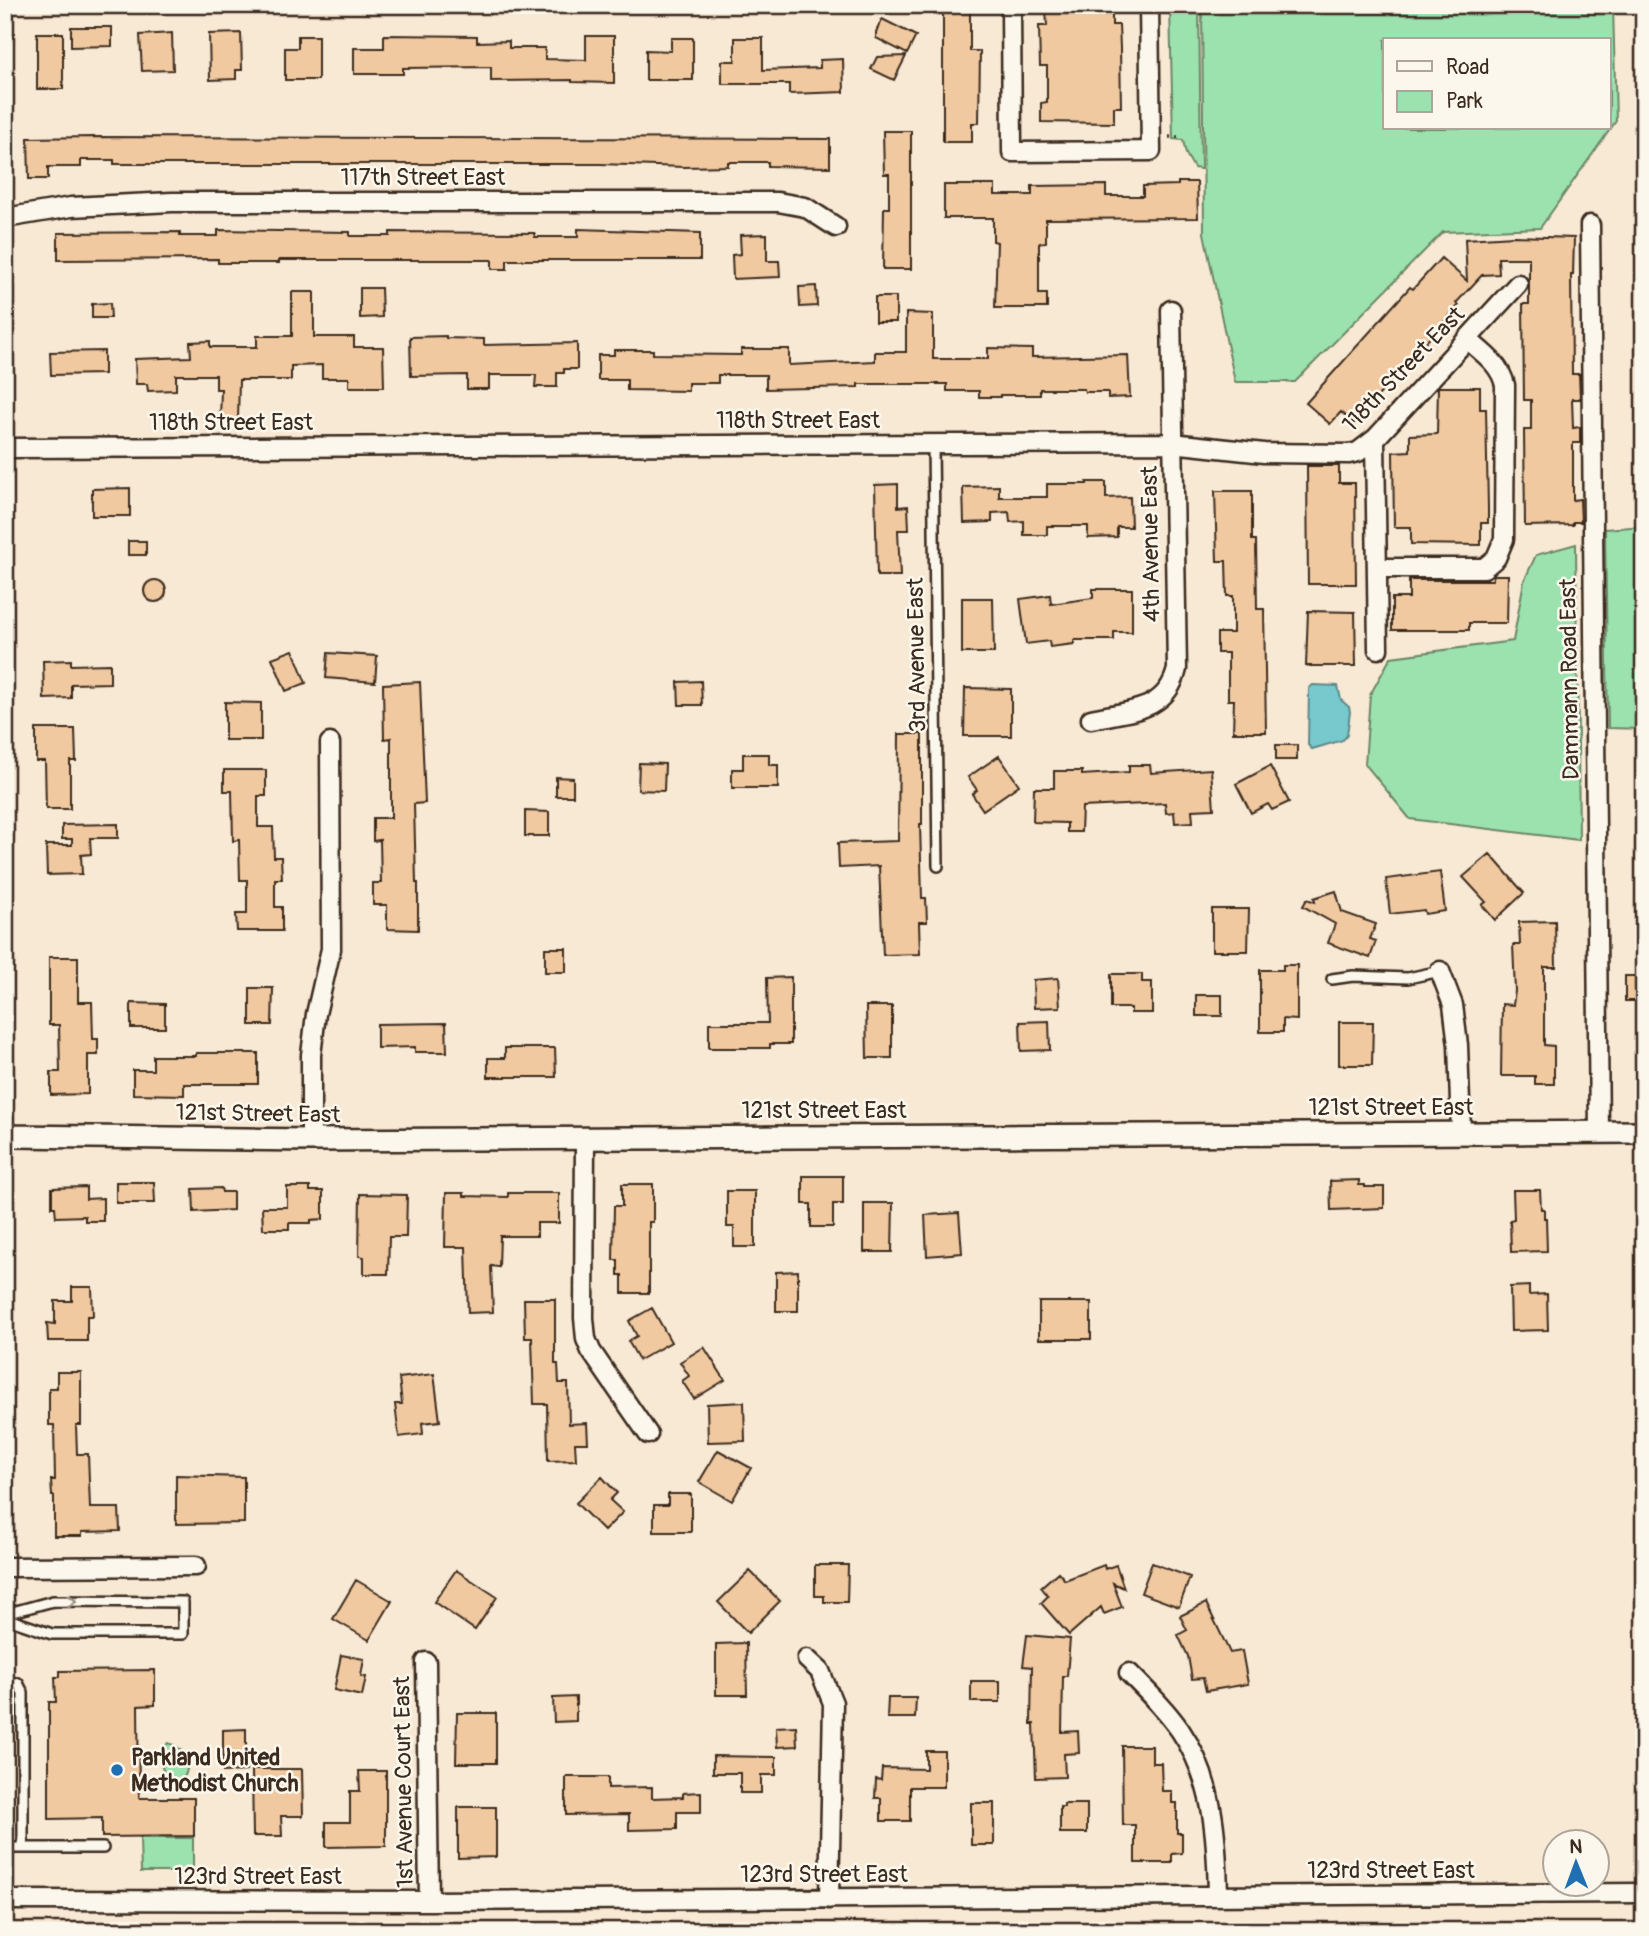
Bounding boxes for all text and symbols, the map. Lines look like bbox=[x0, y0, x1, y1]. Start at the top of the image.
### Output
legend bbox=[1383, 38, 1610, 130]
text: Road bbox=[1446, 54, 1490, 81]
text: Park bbox=[1446, 88, 1483, 115]
street label: 117th Street East bbox=[341, 163, 506, 192]
street label: 118th Street East bbox=[1336, 300, 1471, 438]
street label: 118th Street East bbox=[716, 406, 881, 435]
street label: 118th Street East bbox=[149, 408, 314, 437]
street label: 4th Avenue East bbox=[1135, 465, 1166, 622]
street label: 3rd Avenue East bbox=[901, 577, 932, 733]
street label: Dammann Road East bbox=[1553, 577, 1586, 780]
street label: 121st Street East bbox=[1309, 1093, 1474, 1122]
street label: 121st Street East bbox=[742, 1096, 907, 1125]
street label: 121st Street East bbox=[175, 1098, 341, 1129]
one-way arrow bbox=[67, 1593, 78, 1609]
street label: 1st Avenue Court East bbox=[387, 1675, 420, 1888]
place label: Parkland United Methodist Church bbox=[131, 1743, 299, 1798]
marker: Parkland United Methodist Church bbox=[109, 1762, 125, 1778]
north arrow bbox=[1540, 1828, 1610, 1898]
text: N bbox=[1569, 1835, 1582, 1859]
street label: 123rd Street East bbox=[1307, 1856, 1476, 1885]
street label: 123rd Street East bbox=[740, 1860, 909, 1889]
street label: 123rd Street East bbox=[174, 1862, 343, 1891]

